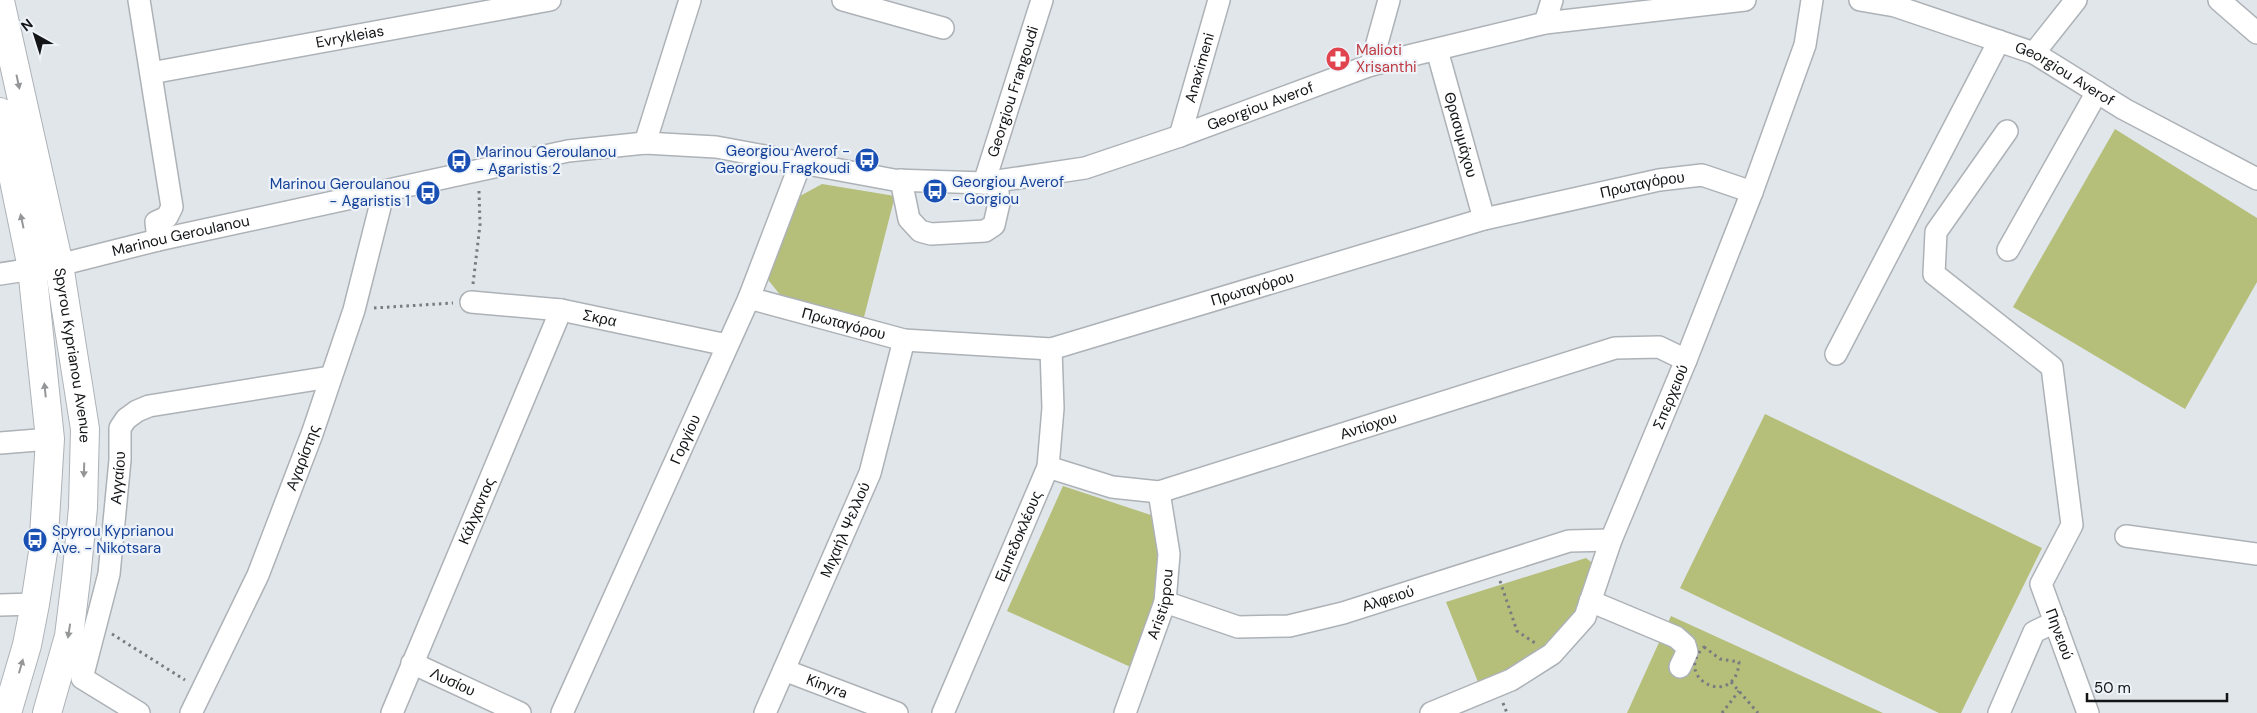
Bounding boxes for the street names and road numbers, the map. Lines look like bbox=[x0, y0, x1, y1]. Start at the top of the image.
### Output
street label: Evrykleias bbox=[314, 21, 385, 53]
street label: Georgiou Frangoudi bbox=[983, 23, 1043, 160]
street label: Anaximeni bbox=[1180, 30, 1219, 105]
street label: Georgiou Averof bbox=[2012, 37, 2118, 111]
street label: Georgiou Averof bbox=[1204, 77, 1316, 135]
street label: Θρασυμάχου bbox=[1439, 90, 1482, 180]
street label: Πρωταγόρου bbox=[1598, 167, 1686, 203]
street label: Marinou Geroulanou bbox=[110, 210, 251, 261]
street label: Spyrou Kyprianou Avenue bbox=[50, 266, 95, 443]
street label: Πρωταγόρου bbox=[1208, 267, 1296, 311]
street label: Πρωταγόρου bbox=[799, 303, 888, 345]
street label: Σκρα bbox=[581, 305, 619, 332]
street label: Σπερχειού bbox=[1648, 361, 1693, 432]
street label: Αντίοχου bbox=[1338, 408, 1399, 444]
street label: Γοργίου bbox=[665, 411, 705, 468]
street label: Αγαρίστης bbox=[281, 422, 324, 493]
street label: Αγγαίου bbox=[106, 451, 130, 505]
street label: Κάλχαντος bbox=[454, 474, 500, 548]
street label: Μιχαήλ Ψελλού bbox=[815, 479, 875, 581]
street label: Εμπεδοκλέους bbox=[990, 488, 1047, 585]
street label: Aristippou bbox=[1142, 568, 1178, 642]
street label: Αλφειού bbox=[1360, 581, 1417, 616]
street label: Πηνειού bbox=[2041, 606, 2078, 663]
street label: Λυσίου bbox=[427, 663, 479, 701]
street label: Kinyra bbox=[803, 669, 851, 703]

